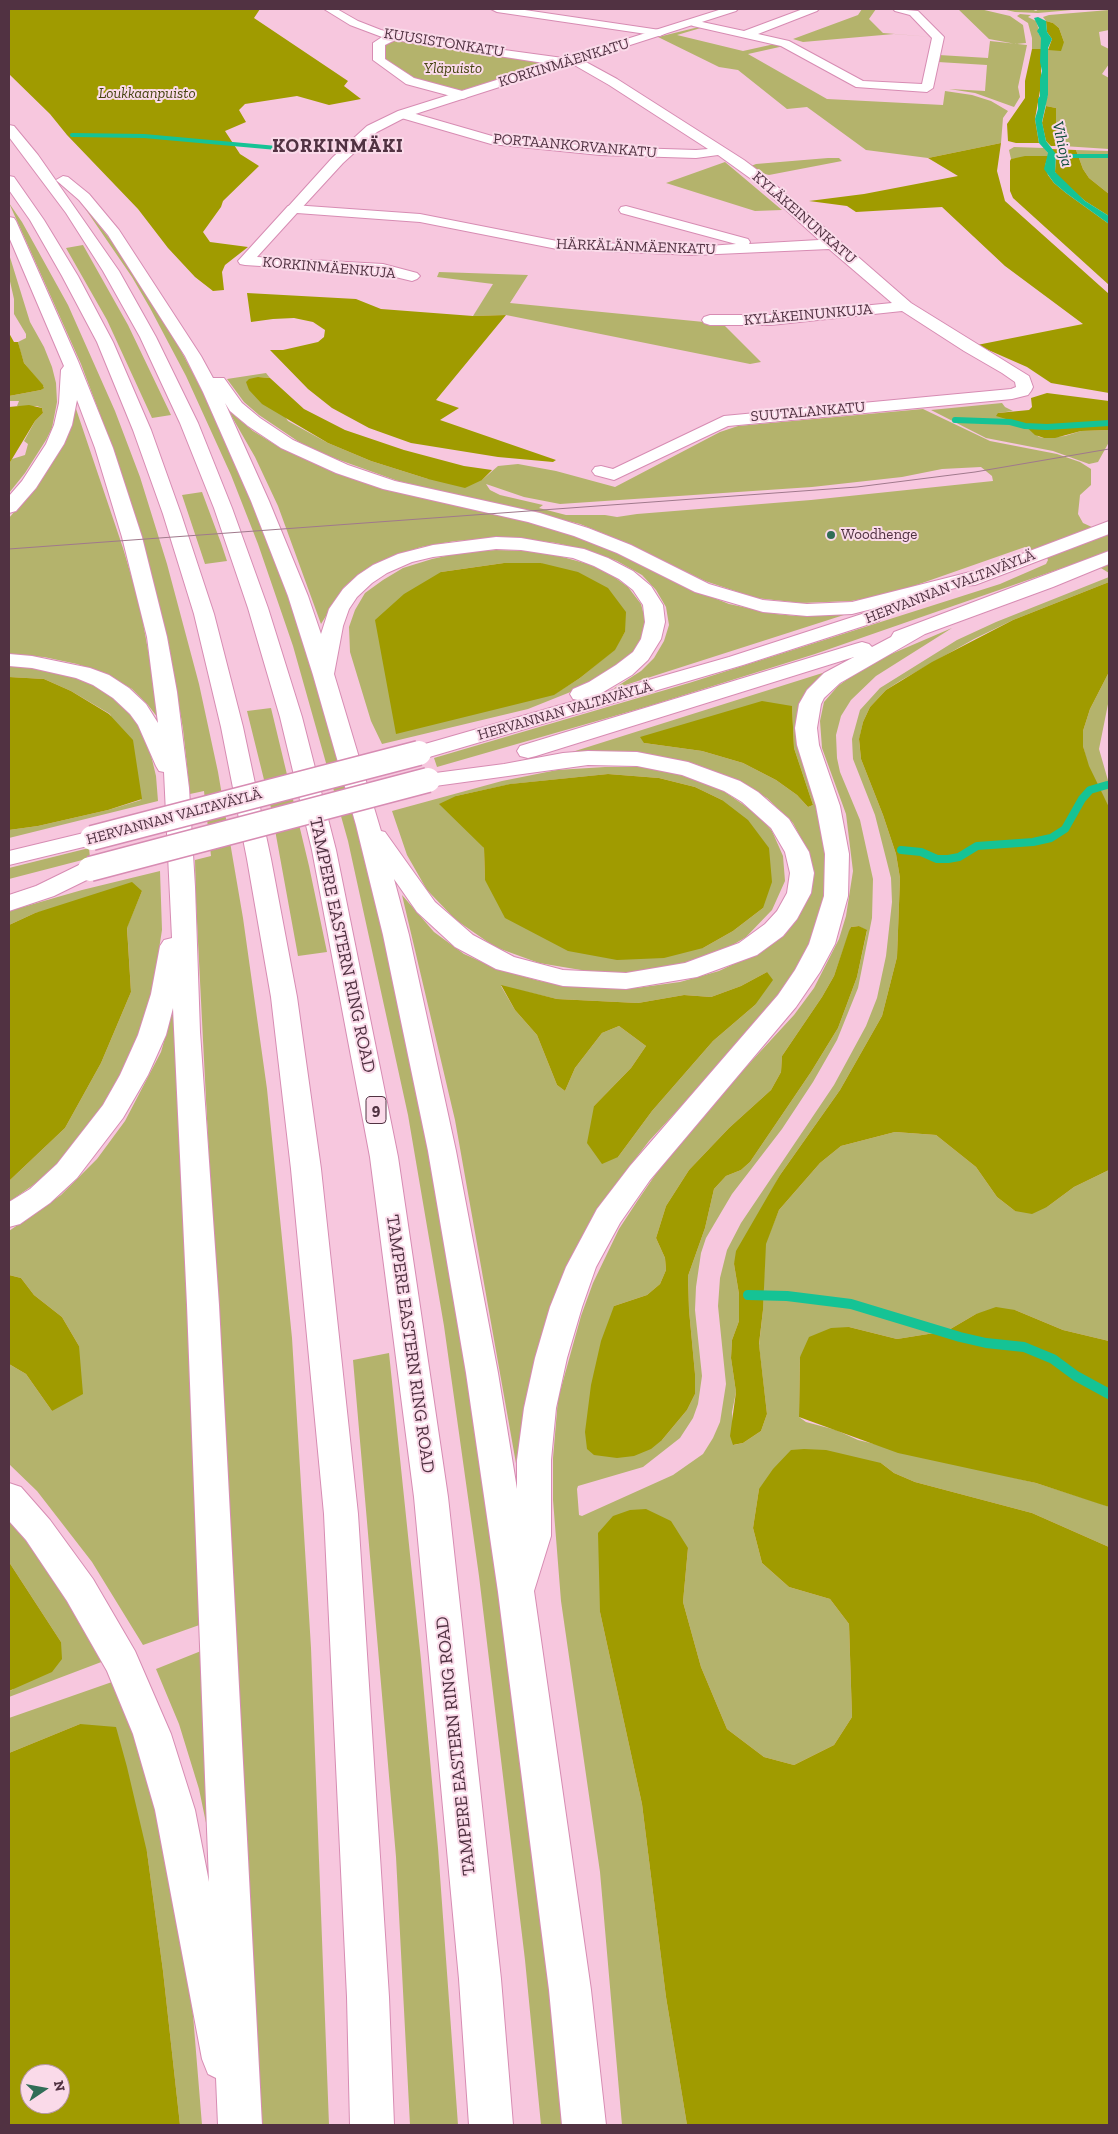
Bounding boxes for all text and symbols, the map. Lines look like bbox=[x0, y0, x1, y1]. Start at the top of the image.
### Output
street label: KUUSISTONKATU bbox=[383, 25, 505, 61]
street label: KORKINMÄENKATU bbox=[496, 34, 632, 92]
park label: Yläpuisto bbox=[424, 60, 482, 78]
park label: Loukkaanpuisto bbox=[98, 85, 196, 103]
water label: Vihioja bbox=[1047, 120, 1077, 168]
street label: PORTAANKORVANKATU bbox=[492, 130, 658, 162]
district label: KORKINMÄKI bbox=[271, 136, 405, 158]
street label: KYLÄKEINUNKATU bbox=[748, 168, 860, 268]
street label: HÄRKÄLÄNMÄENKATU bbox=[556, 235, 716, 259]
street label: KORKINMÄENKUJA bbox=[262, 253, 396, 283]
street label: KYLÄKEINUNKUJA bbox=[743, 300, 873, 330]
street label: SUUTALANKATU bbox=[750, 398, 866, 426]
place label: Woodhenge bbox=[841, 526, 917, 544]
marker: Woodhenge bbox=[825, 529, 837, 541]
street label: HERVANNAN VALTAVÄYLÄ bbox=[862, 546, 1038, 628]
street label: HERVANNAN VALTAVÄYLÄ bbox=[476, 677, 654, 745]
street label: HERVANNAN VALTAVÄYLÄ bbox=[84, 785, 264, 849]
street label: TAMPERE EASTERN RING ROAD bbox=[304, 815, 380, 1075]
road number: 9 bbox=[366, 1096, 386, 1124]
street label: TAMPERE EASTERN RING ROAD bbox=[381, 1213, 439, 1475]
street label: TAMPERE EASTERN RING ROAD bbox=[432, 1615, 480, 1877]
north arrow bbox=[20, 2064, 70, 2114]
text: N bbox=[50, 2079, 69, 2093]

